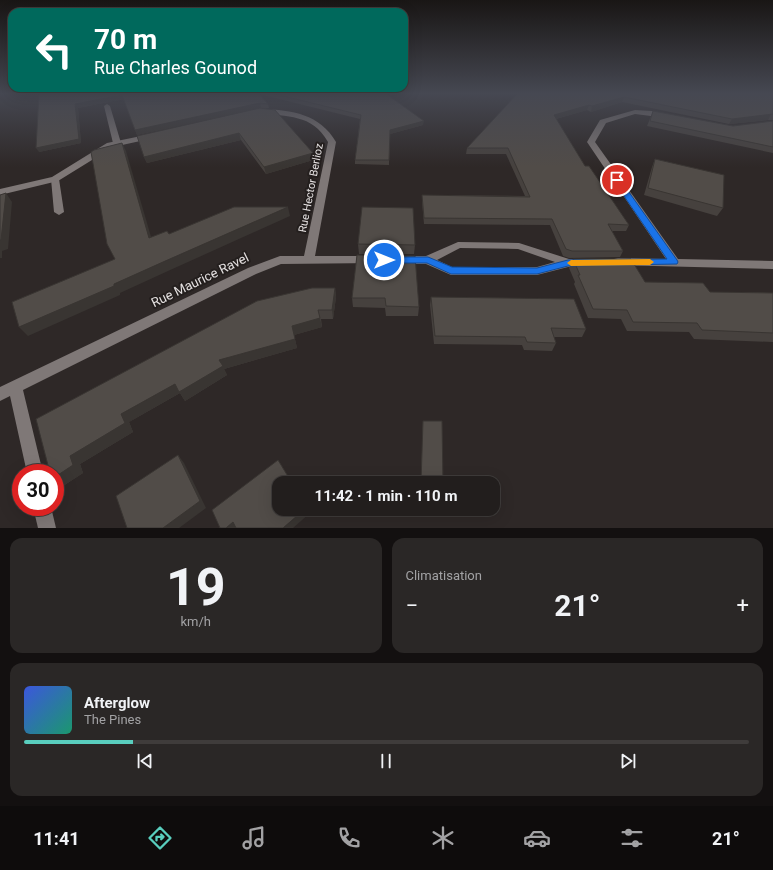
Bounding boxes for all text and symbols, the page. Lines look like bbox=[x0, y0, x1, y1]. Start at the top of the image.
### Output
text: 70 m bbox=[94, 23, 157, 56]
icon: left bbox=[28, 24, 80, 76]
text: Rue Charles Gounod bbox=[94, 57, 257, 78]
street label: Rue Hector Berlioz bbox=[296, 142, 326, 234]
pin bbox=[600, 163, 634, 197]
icon: arrive bbox=[606, 169, 628, 191]
position arrow bbox=[363, 239, 405, 281]
street label: Rue Maurice Ravel bbox=[149, 250, 251, 310]
speed limit sign: 30 bbox=[12, 464, 64, 516]
text: 11:42 · 1 min · 110 m bbox=[315, 487, 457, 505]
text: 19 bbox=[166, 557, 226, 618]
text: Climatisation bbox=[406, 568, 482, 583]
text: 21° bbox=[554, 588, 600, 623]
text: − bbox=[406, 593, 418, 618]
text: + bbox=[737, 593, 749, 618]
text: km/h bbox=[180, 614, 211, 629]
text: Afterglow bbox=[84, 694, 150, 712]
text: The Pines bbox=[84, 712, 141, 727]
icon: previous bbox=[134, 750, 156, 772]
icon: pause bbox=[375, 750, 397, 772]
icon: next bbox=[617, 750, 639, 772]
icon: directions bbox=[146, 824, 174, 852]
icon: music bbox=[240, 824, 268, 852]
icon: phone bbox=[335, 824, 363, 852]
icon: climate bbox=[429, 824, 457, 852]
icon: car bbox=[523, 824, 551, 852]
icon: filters bbox=[618, 824, 646, 852]
text: 11:41 bbox=[33, 828, 80, 849]
text: 21° bbox=[712, 828, 740, 849]

